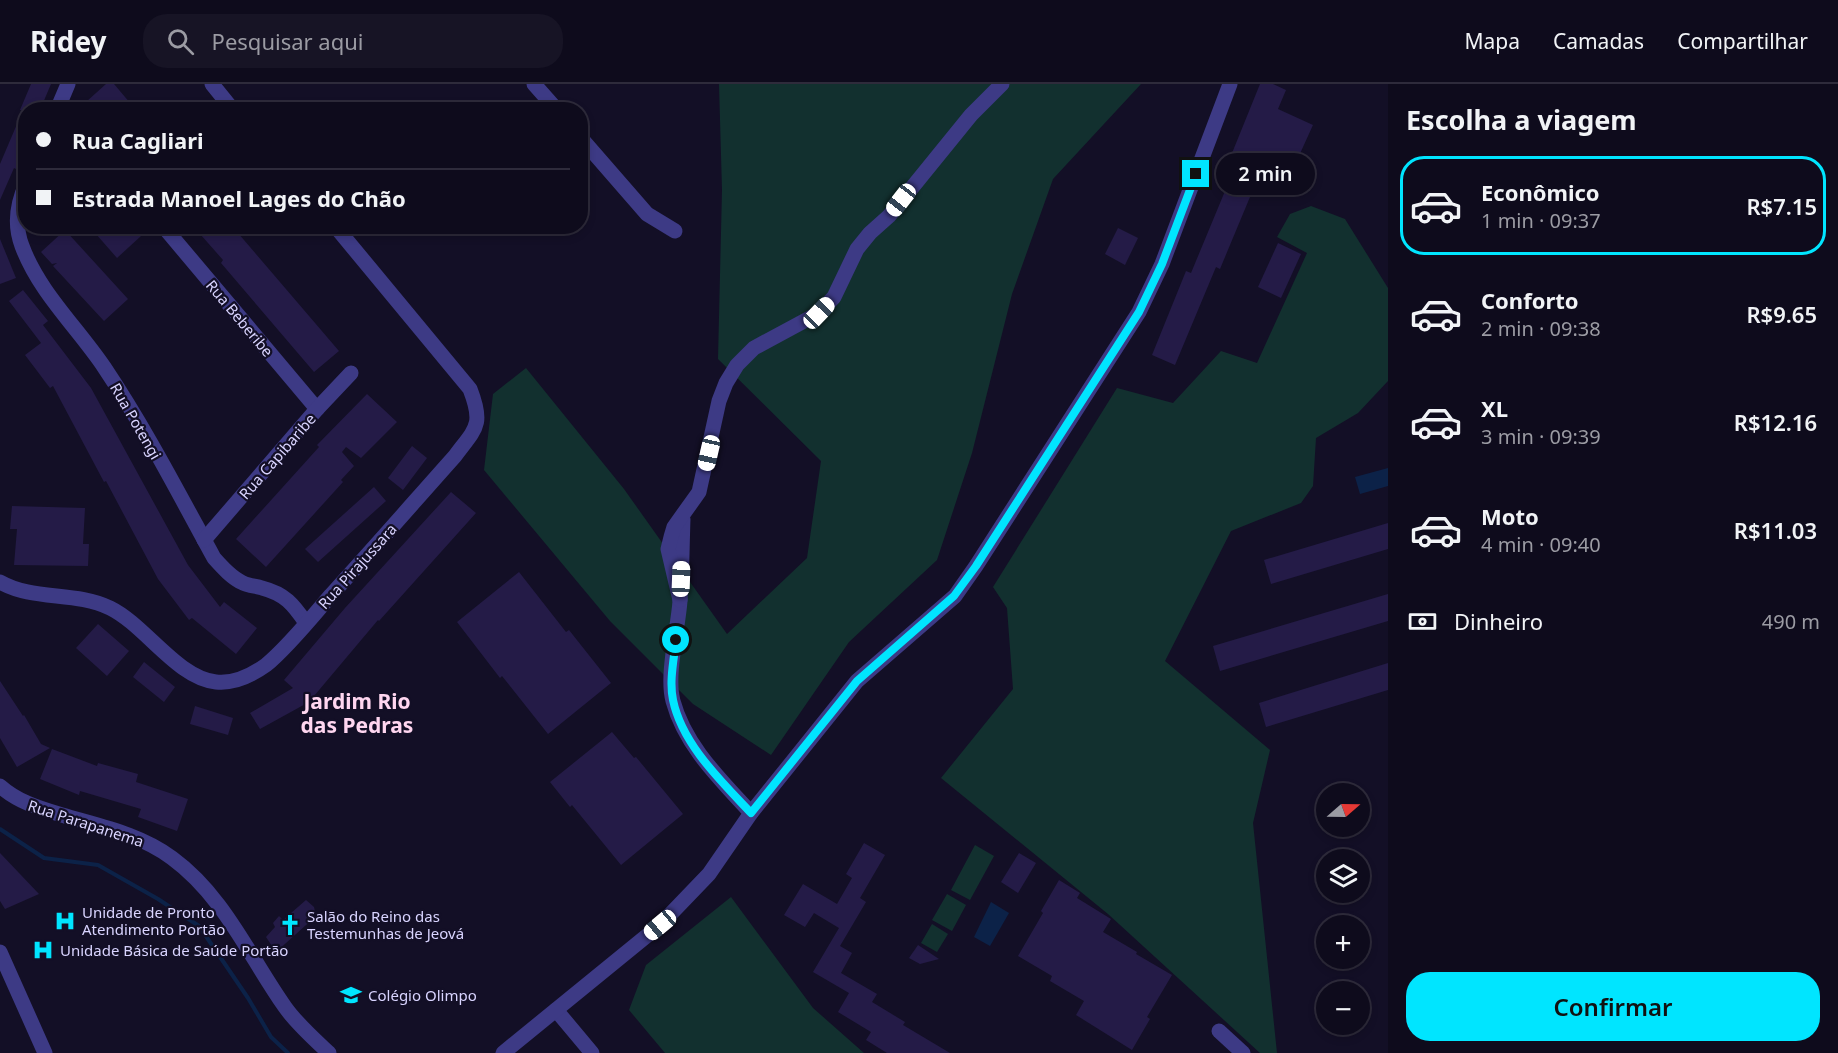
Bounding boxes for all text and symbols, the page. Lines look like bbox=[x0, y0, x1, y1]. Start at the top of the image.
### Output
search box bbox=[143, 14, 563, 68]
text: Ridey bbox=[30, 22, 107, 60]
icon: search bbox=[164, 25, 197, 58]
text: Pesquisar aqui bbox=[212, 26, 363, 56]
text: Mapa bbox=[1464, 27, 1520, 55]
text: Camadas bbox=[1553, 27, 1644, 55]
text: Compartilhar bbox=[1677, 27, 1808, 55]
text: Escolha a viagem bbox=[1406, 101, 1637, 138]
text: Rua Cagliari bbox=[72, 125, 204, 155]
callout: 2 min bbox=[1217, 153, 1316, 195]
route end bbox=[1182, 160, 1209, 187]
text: 2 min bbox=[1238, 160, 1293, 187]
text: Econômico bbox=[1481, 177, 1600, 207]
icon: car bbox=[1409, 179, 1463, 233]
car bbox=[883, 180, 919, 220]
text: Estrada Manoel Lages do Chão bbox=[72, 183, 406, 213]
text: R$7.15 bbox=[1746, 191, 1817, 221]
text: 1 min · 09:37 bbox=[1481, 207, 1601, 234]
street label: Rua Beberibe bbox=[202, 275, 278, 361]
text: Conforto bbox=[1481, 285, 1579, 315]
icon: car bbox=[1409, 287, 1463, 341]
car bbox=[800, 294, 838, 332]
text: R$9.65 bbox=[1746, 299, 1817, 329]
text: 2 min · 09:38 bbox=[1481, 315, 1601, 342]
street label: Rua Potengi bbox=[106, 379, 166, 463]
text: XL bbox=[1481, 393, 1508, 423]
icon: car bbox=[1409, 395, 1463, 449]
text: R$12.16 bbox=[1734, 407, 1817, 437]
street label: Rua Capibaribe bbox=[234, 409, 320, 503]
text: 3 min · 09:39 bbox=[1481, 423, 1601, 450]
car bbox=[696, 433, 722, 473]
text: Moto bbox=[1481, 501, 1539, 531]
icon: car bbox=[1409, 503, 1463, 557]
text: R$11.03 bbox=[1734, 515, 1817, 545]
street label: Rua Pirajussara bbox=[313, 519, 401, 613]
text: 4 min · 09:40 bbox=[1481, 531, 1601, 558]
car bbox=[671, 561, 691, 597]
icon: cash bbox=[1406, 605, 1439, 638]
text: Dinheiro bbox=[1454, 606, 1543, 636]
text: 490 m bbox=[1762, 608, 1820, 635]
route start bbox=[662, 626, 689, 653]
district label: Jardim Rio das Pedras bbox=[301, 687, 413, 739]
north arrow bbox=[1316, 783, 1370, 837]
map controls bbox=[1316, 783, 1370, 1035]
street label: Rua Parapanema bbox=[26, 795, 146, 851]
button: layers bbox=[1316, 849, 1370, 903]
place label: Unidade de Pronto Atendimento Portão bbox=[82, 902, 225, 939]
place label: Salão do Reino das Testemunhas de Jeová bbox=[307, 906, 464, 943]
car bbox=[640, 907, 680, 943]
hospital icon: Unidade de Pronto Atendimento Portão bbox=[53, 909, 77, 933]
church icon: Salão do Reino das Testemunhas de Jeová bbox=[278, 913, 302, 937]
button: + bbox=[1316, 915, 1370, 969]
hospital icon: Unidade Básica de Saúde Portão bbox=[31, 938, 55, 962]
place label: Unidade Básica de Saúde Portão bbox=[60, 940, 288, 960]
button: Confirmar bbox=[1406, 972, 1820, 1041]
button: − bbox=[1316, 981, 1370, 1035]
school or university icon: Colégio Olimpo bbox=[339, 983, 363, 1007]
place label: Colégio Olimpo bbox=[368, 985, 477, 1005]

